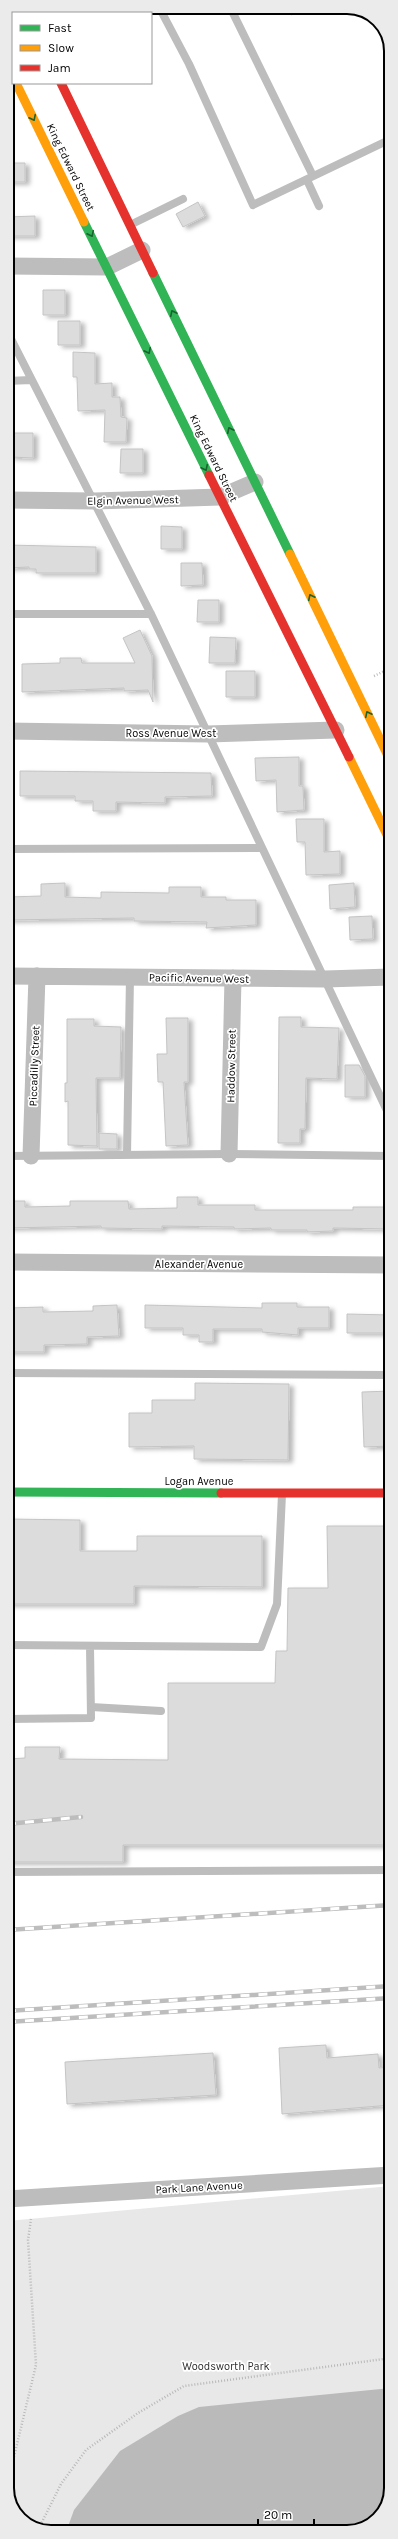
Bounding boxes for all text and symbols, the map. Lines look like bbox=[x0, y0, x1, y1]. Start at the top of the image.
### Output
legend bbox=[12, 12, 152, 84]
text: Fast bbox=[48, 21, 72, 35]
text: Slow bbox=[48, 41, 74, 55]
text: Jam bbox=[48, 61, 71, 75]
one-way arrow bbox=[28, 114, 36, 121]
street label: King Edward Street bbox=[44, 121, 97, 213]
one-way arrow bbox=[86, 230, 94, 238]
one-way arrow bbox=[170, 310, 178, 317]
one-way arrow bbox=[143, 347, 151, 354]
street label: King Edward Street bbox=[187, 412, 240, 504]
one-way arrow bbox=[227, 427, 235, 434]
one-way arrow bbox=[200, 464, 208, 471]
street label: Elgin Avenue West bbox=[87, 493, 179, 508]
one-way arrow bbox=[308, 594, 316, 602]
one-way arrow bbox=[365, 711, 373, 719]
street label: Ross Avenue West bbox=[126, 727, 216, 740]
street label: Pacific Avenue West bbox=[149, 971, 249, 986]
street label: Piccadilly Street bbox=[27, 1025, 42, 1107]
street label: Haddow Street bbox=[224, 1029, 239, 1103]
street label: Alexander Avenue bbox=[155, 1258, 244, 1271]
street label: Logan Avenue bbox=[165, 1475, 234, 1488]
street label: Park Lane Avenue bbox=[155, 2179, 243, 2196]
park label: Woodsworth Park bbox=[182, 2360, 270, 2373]
scale bar bbox=[258, 2501, 314, 2527]
text: 20 m bbox=[264, 2508, 292, 2522]

